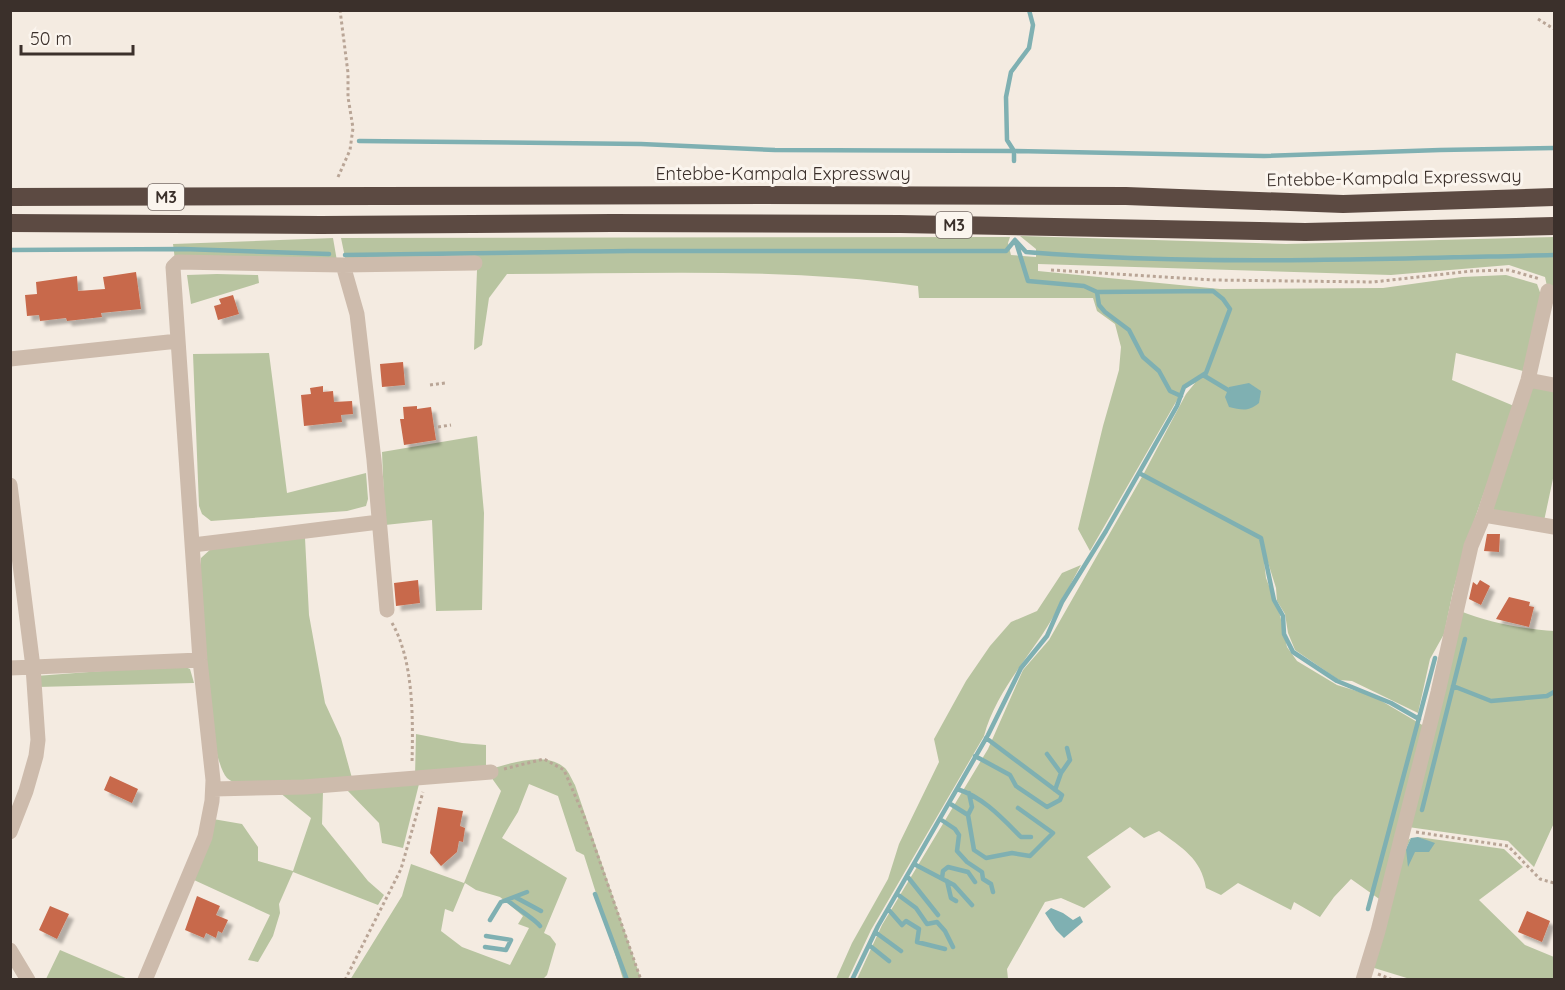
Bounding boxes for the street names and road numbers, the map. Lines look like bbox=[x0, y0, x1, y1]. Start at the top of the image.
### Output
street label: Entebbe-Kampala Expressway bbox=[655, 162, 911, 185]
street label: Entebbe-Kampala Expressway bbox=[1266, 164, 1522, 191]
road number: M3 bbox=[148, 184, 184, 210]
road number: M3 bbox=[936, 212, 972, 238]

